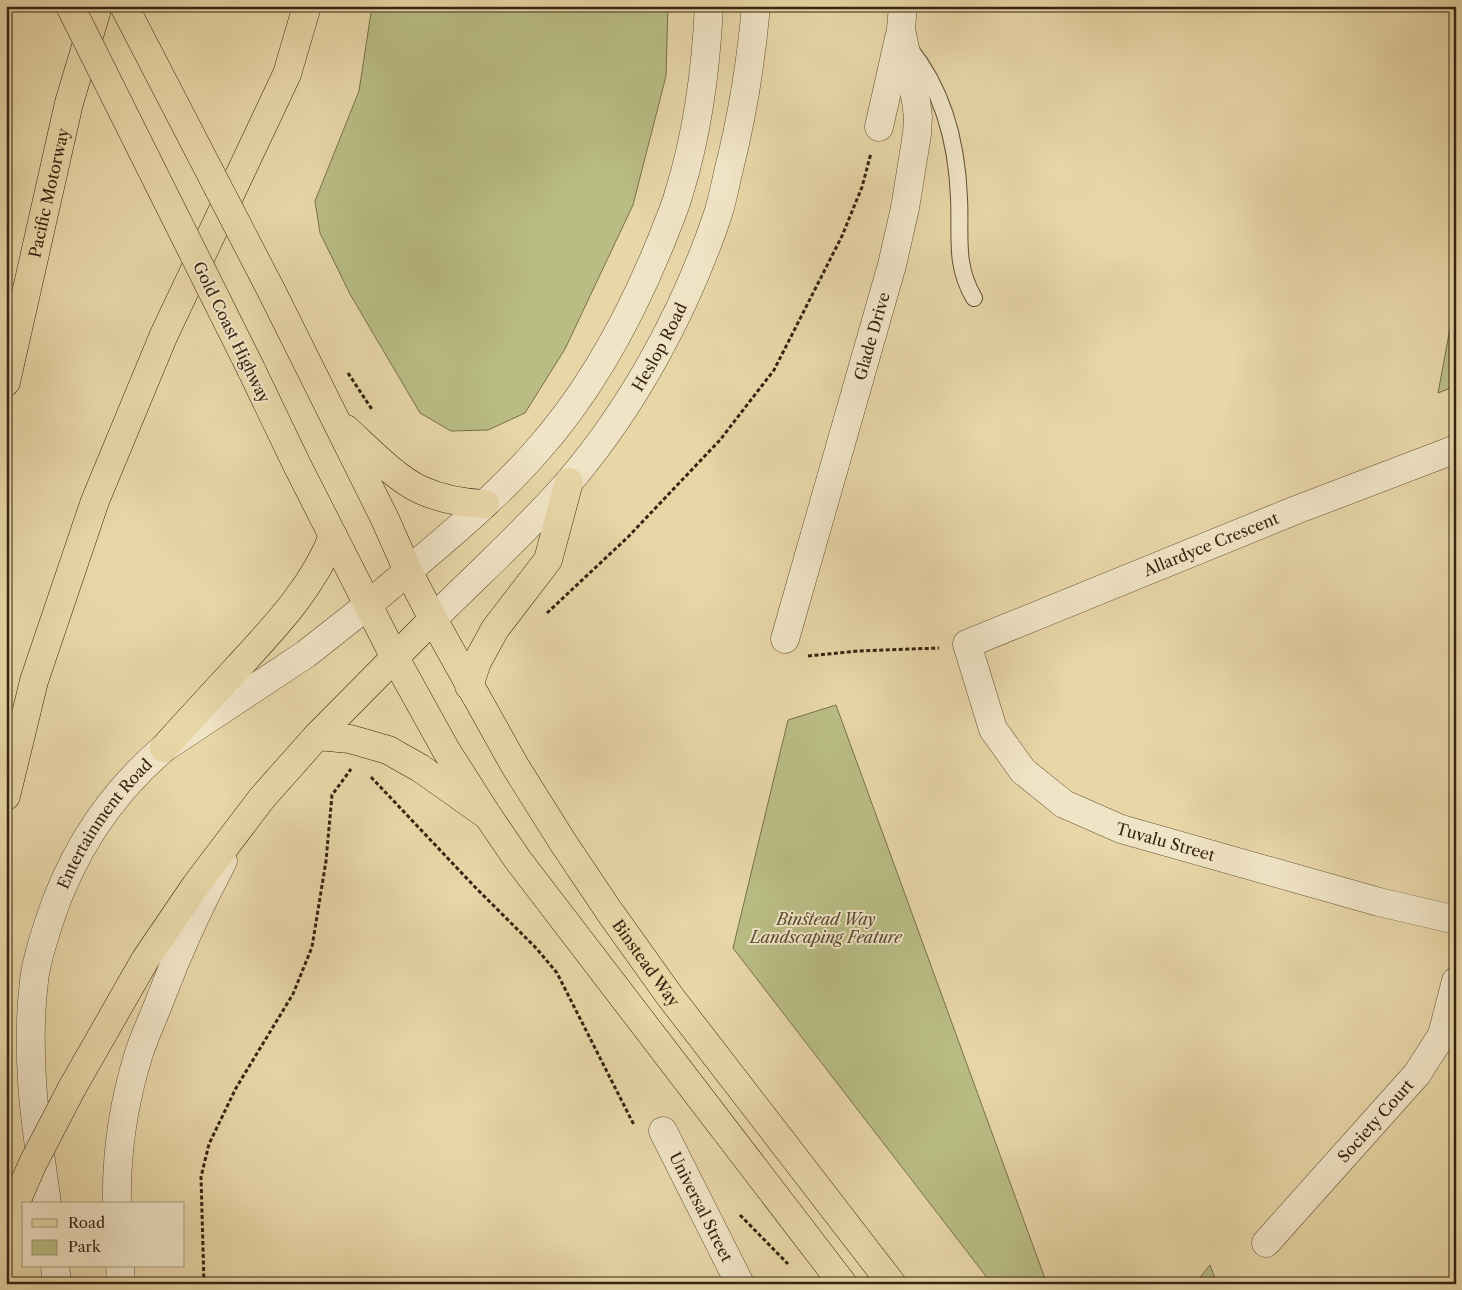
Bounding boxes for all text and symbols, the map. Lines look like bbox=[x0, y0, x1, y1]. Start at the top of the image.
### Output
street label: Pacific Motorway bbox=[24, 125, 73, 260]
street label: Gold Coast Highway bbox=[189, 258, 275, 407]
street label: Glade Drive bbox=[850, 290, 894, 383]
street label: Heslop Road bbox=[627, 299, 691, 395]
street label: Allardyce Crescent bbox=[1140, 508, 1282, 581]
street label: Entertainment Road bbox=[53, 754, 156, 892]
street label: Tuvalu Street bbox=[1114, 818, 1218, 865]
park label: Binstead Way Landscaping Feature bbox=[748, 909, 903, 947]
street label: Binstead Way bbox=[608, 915, 685, 1011]
street label: Society Court bbox=[1333, 1075, 1418, 1166]
street label: Universal Street bbox=[665, 1149, 737, 1266]
legend bbox=[22, 1202, 185, 1268]
text: Road bbox=[68, 1213, 105, 1232]
text: Park bbox=[68, 1237, 102, 1256]

